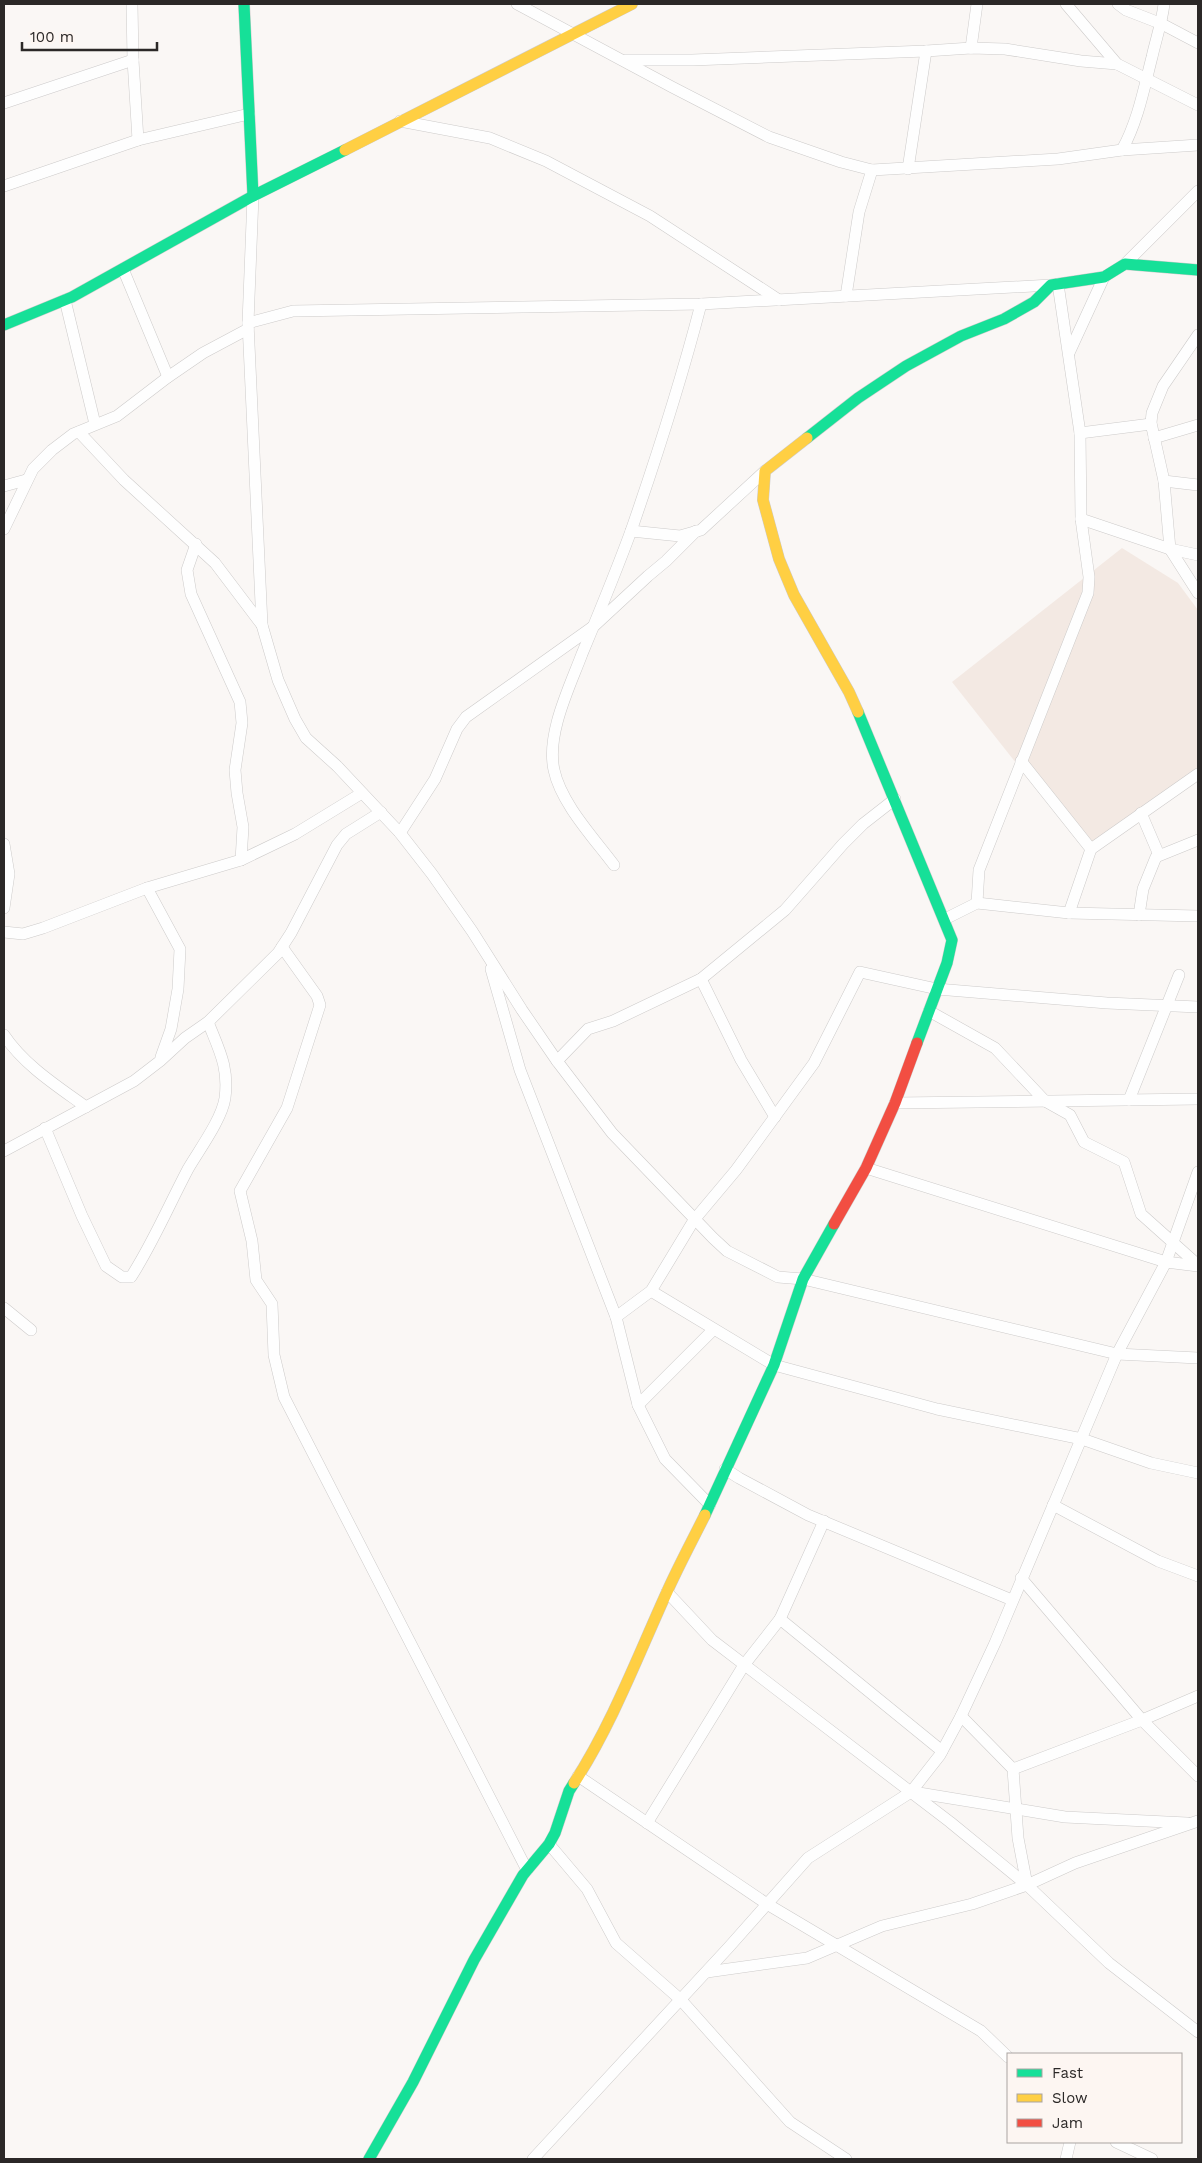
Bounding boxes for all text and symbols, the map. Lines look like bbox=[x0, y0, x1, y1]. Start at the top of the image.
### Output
scale bar bbox=[22, 20, 158, 52]
text: 100 m bbox=[30, 28, 74, 46]
legend bbox=[1007, 2053, 1182, 2143]
text: Fast bbox=[1052, 2064, 1084, 2082]
text: Slow bbox=[1052, 2089, 1088, 2107]
text: Jam bbox=[1052, 2114, 1083, 2132]

